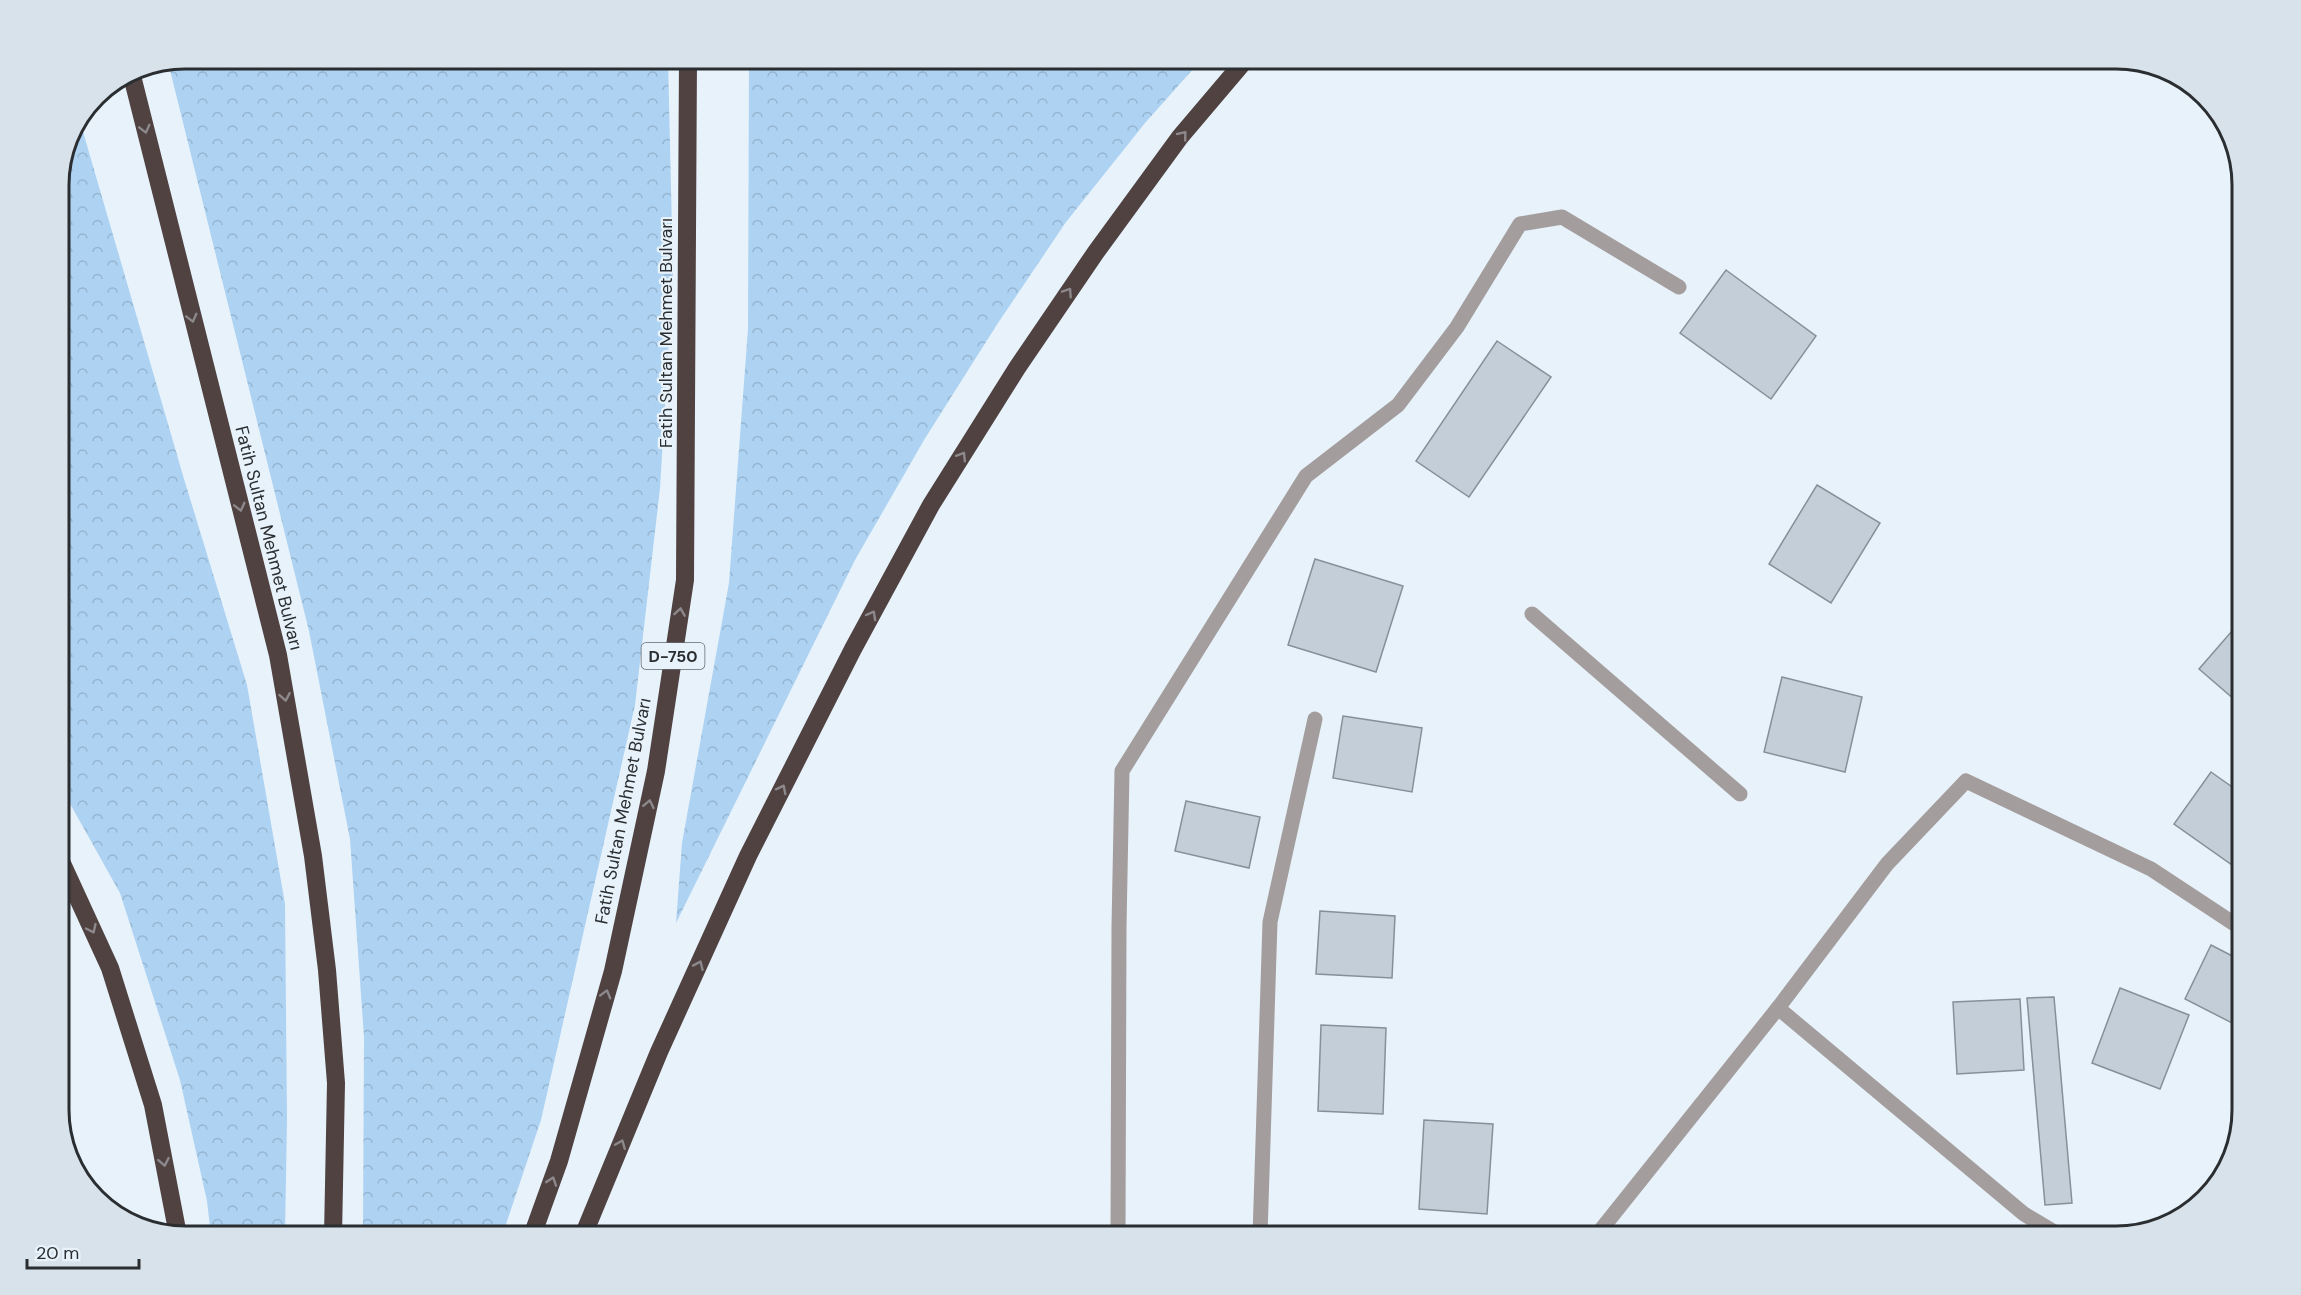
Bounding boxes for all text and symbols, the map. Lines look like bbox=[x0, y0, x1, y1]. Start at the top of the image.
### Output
one-way arrow bbox=[137, 124, 150, 134]
one-way arrow bbox=[1176, 130, 1187, 141]
street label: Fatih Sultan Mehmet Bulvarı bbox=[654, 218, 678, 448]
one-way arrow bbox=[1061, 288, 1072, 299]
one-way arrow bbox=[184, 313, 197, 323]
street label: Fatih Sultan Mehmet Bulvarı bbox=[230, 424, 308, 652]
one-way arrow bbox=[955, 452, 967, 462]
one-way arrow bbox=[233, 501, 245, 512]
one-way arrow bbox=[674, 607, 686, 616]
one-way arrow bbox=[865, 611, 876, 621]
road number: D-750 bbox=[642, 643, 704, 669]
one-way arrow bbox=[279, 692, 291, 701]
street label: Fatih Sultan Mehmet Bulvarı bbox=[589, 696, 657, 926]
one-way arrow bbox=[775, 784, 787, 795]
one-way arrow bbox=[641, 799, 654, 809]
one-way arrow bbox=[85, 922, 97, 933]
one-way arrow bbox=[691, 960, 703, 971]
one-way arrow bbox=[599, 989, 611, 1000]
one-way arrow bbox=[614, 1139, 626, 1150]
one-way arrow bbox=[157, 1157, 170, 1167]
one-way arrow bbox=[544, 1176, 557, 1187]
scale bar bbox=[27, 1232, 140, 1270]
text: 20 m bbox=[36, 1241, 79, 1265]

